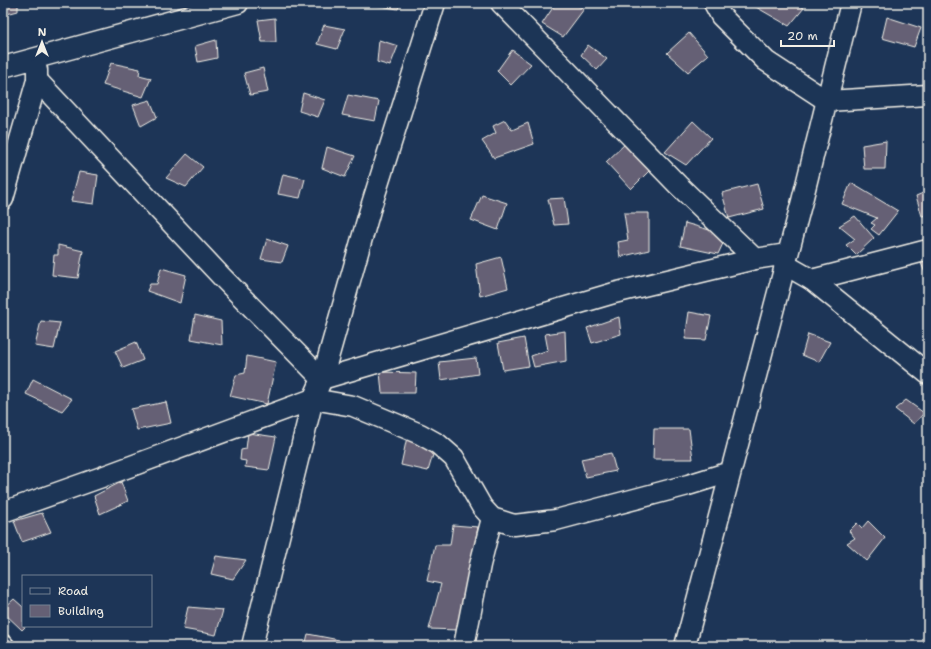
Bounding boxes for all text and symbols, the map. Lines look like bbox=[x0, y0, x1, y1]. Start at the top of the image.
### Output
north arrow bbox=[22, 22, 62, 62]
scale bar bbox=[781, 22, 834, 48]
text: N bbox=[38, 25, 47, 40]
text: 20 m bbox=[787, 28, 818, 44]
legend bbox=[22, 575, 152, 627]
text: Road bbox=[58, 583, 89, 599]
text: Building bbox=[58, 603, 104, 619]

